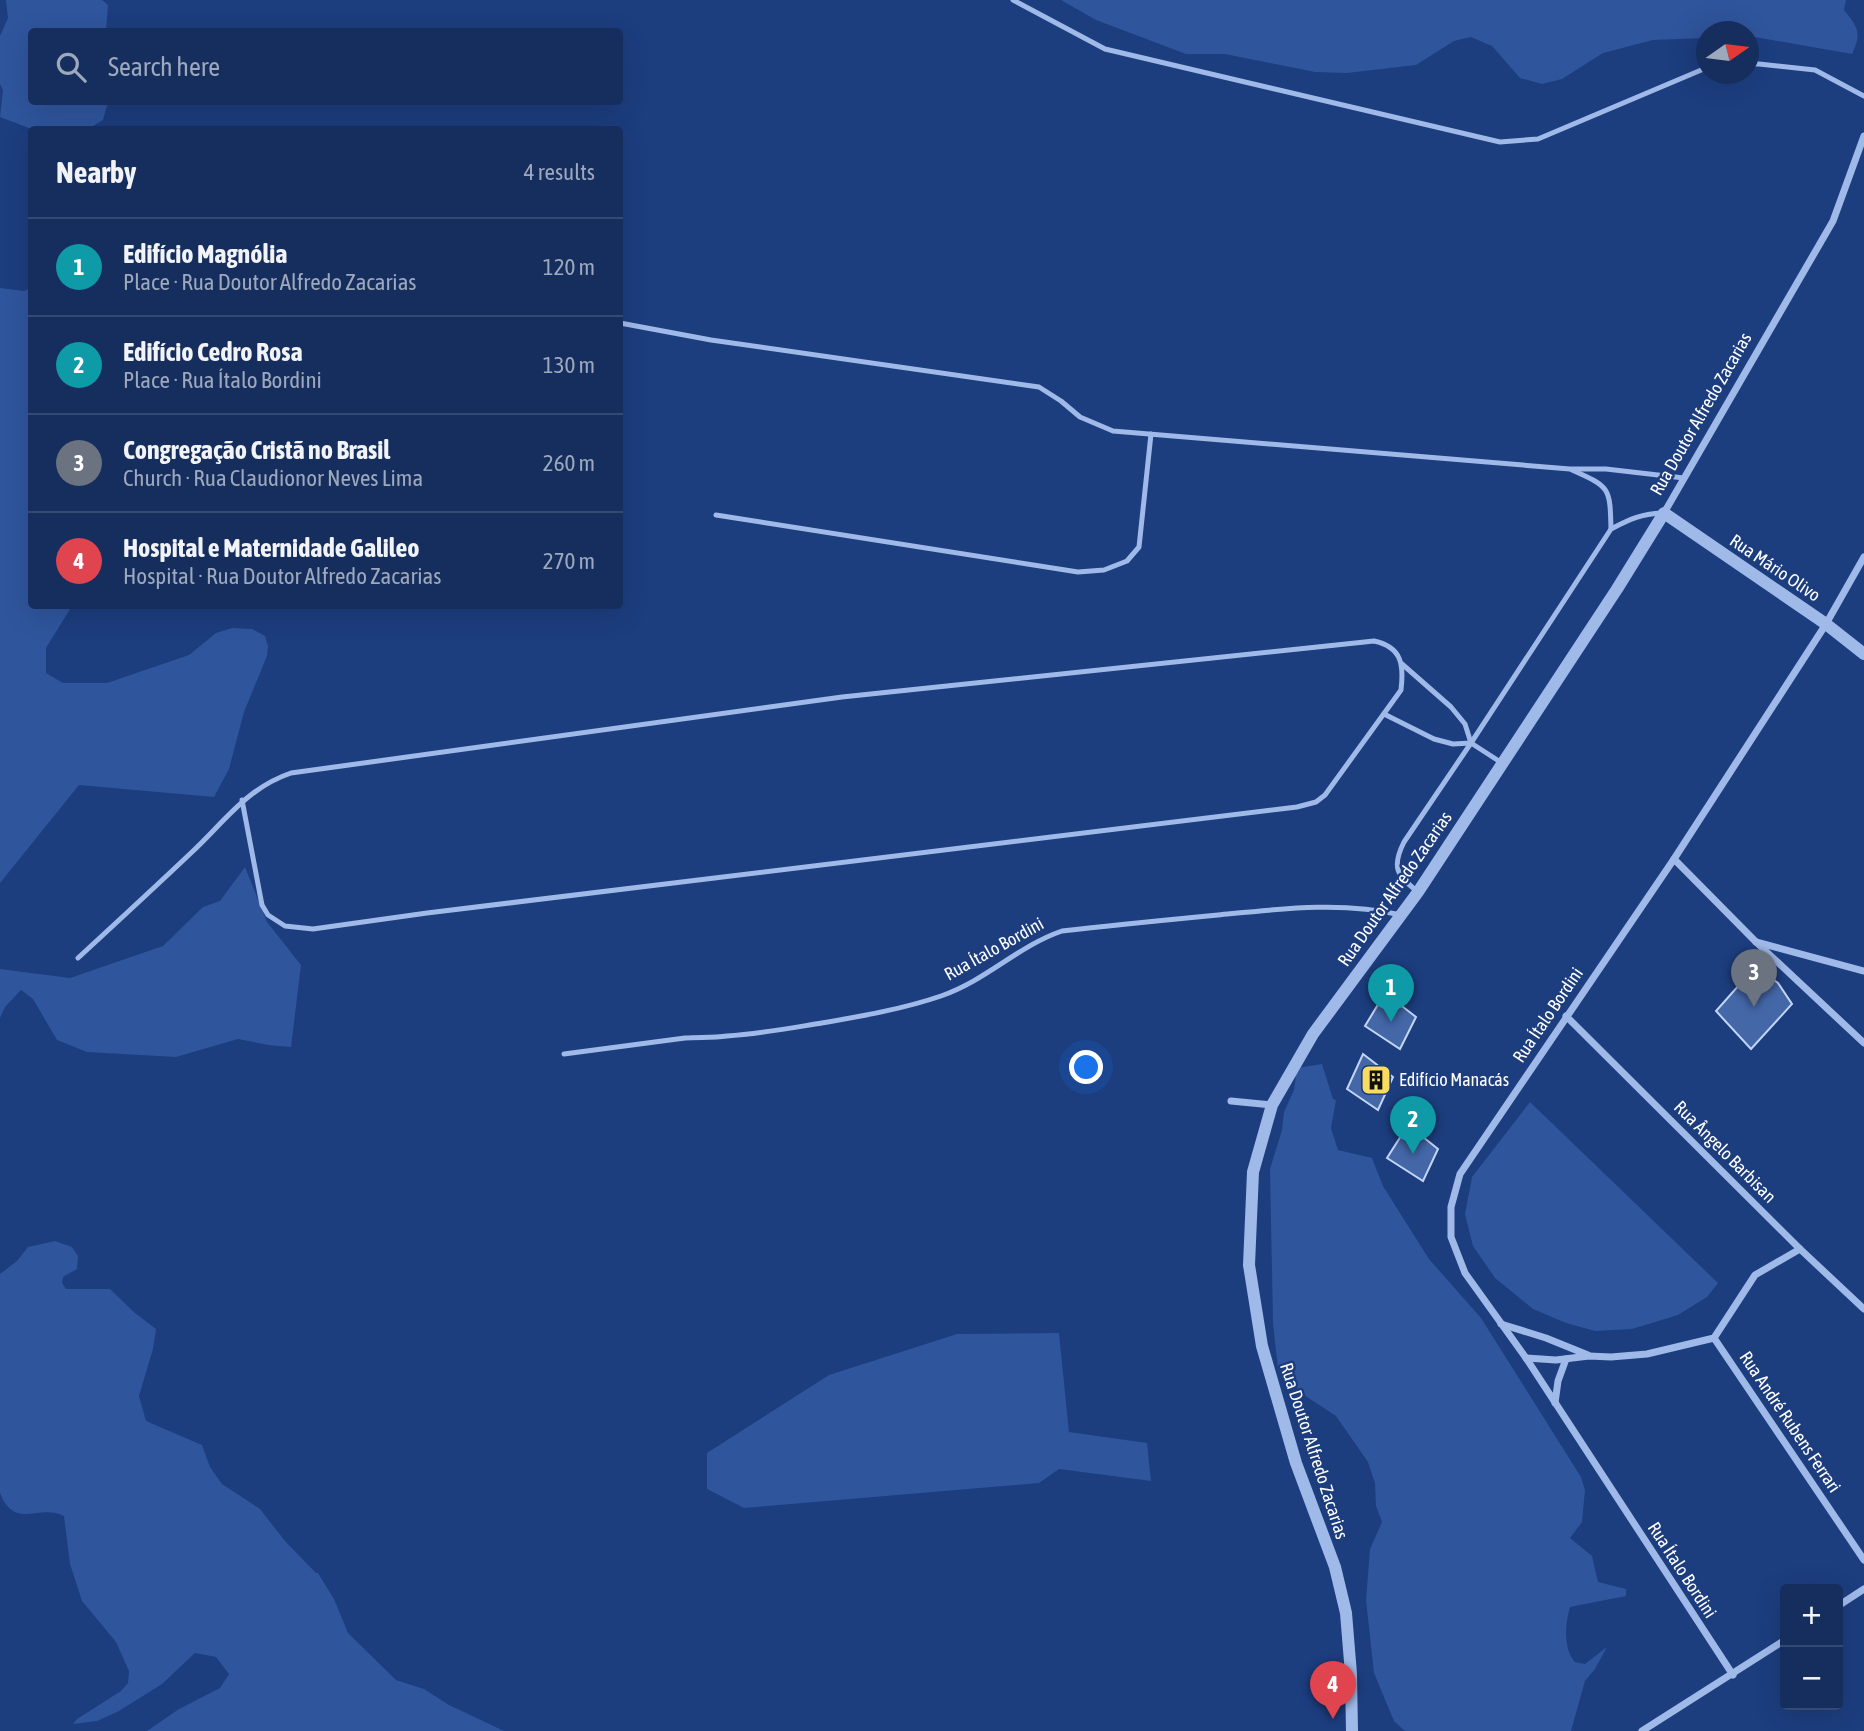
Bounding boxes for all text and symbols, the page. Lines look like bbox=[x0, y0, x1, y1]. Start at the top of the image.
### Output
north arrow bbox=[1696, 21, 1759, 84]
search box bbox=[28, 28, 623, 105]
icon: search bbox=[52, 48, 90, 86]
text: Search here bbox=[108, 52, 220, 82]
text: Nearby bbox=[56, 155, 136, 189]
text: 4 results bbox=[524, 159, 595, 185]
text: Edifício Magnólia bbox=[123, 239, 287, 269]
text: 1 bbox=[74, 254, 84, 280]
text: 120 m bbox=[543, 254, 595, 280]
text: Place · Rua Doutor Alfredo Zacarias bbox=[123, 269, 416, 295]
street label: Rua Doutor Alfredo Zacarias bbox=[1645, 329, 1756, 499]
text: Edifício Cedro Rosa bbox=[123, 337, 303, 367]
text: 2 bbox=[74, 352, 84, 378]
text: 130 m bbox=[543, 352, 595, 378]
text: Place · Rua Ítalo Bordini bbox=[123, 367, 322, 393]
text: Congregação Cristã no Brasil bbox=[123, 435, 390, 465]
text: 3 bbox=[74, 450, 84, 476]
text: 260 m bbox=[543, 450, 595, 476]
text: Church · Rua Claudionor Neves Lima bbox=[123, 465, 423, 491]
street label: Rua Mário Olivo bbox=[1726, 530, 1824, 605]
text: Hospital e Maternidade Galileo bbox=[123, 533, 419, 563]
text: 4 bbox=[74, 548, 84, 574]
text: 270 m bbox=[543, 548, 595, 574]
text: Hospital · Rua Doutor Alfredo Zacarias bbox=[123, 563, 441, 589]
street label: Rua Doutor Alfredo Zacarias bbox=[1333, 807, 1456, 970]
street label: Rua Ítalo Bordini bbox=[941, 913, 1047, 984]
pin: 3 bbox=[1731, 949, 1777, 1007]
street label: Rua Ítalo Bordini bbox=[1508, 963, 1587, 1066]
pin: 1 bbox=[1368, 964, 1414, 1022]
your location bbox=[1069, 1050, 1103, 1084]
building icon: Edifício Manacás bbox=[1359, 1063, 1393, 1097]
place label: Edifício Manacás bbox=[1399, 1069, 1509, 1090]
pin: 2 bbox=[1390, 1096, 1436, 1154]
street label: Rua Ângelo Barbisan bbox=[1670, 1096, 1781, 1207]
street label: Rua André Rubens Ferrari bbox=[1735, 1347, 1845, 1496]
street label: Rua Doutor Alfredo Zacarias bbox=[1276, 1360, 1353, 1542]
street label: Rua Ítalo Bordini bbox=[1644, 1518, 1721, 1622]
map controls bbox=[1780, 1584, 1843, 1710]
button: + bbox=[1780, 1584, 1843, 1647]
button: − bbox=[1780, 1647, 1843, 1710]
pin: 4 bbox=[1310, 1661, 1356, 1719]

